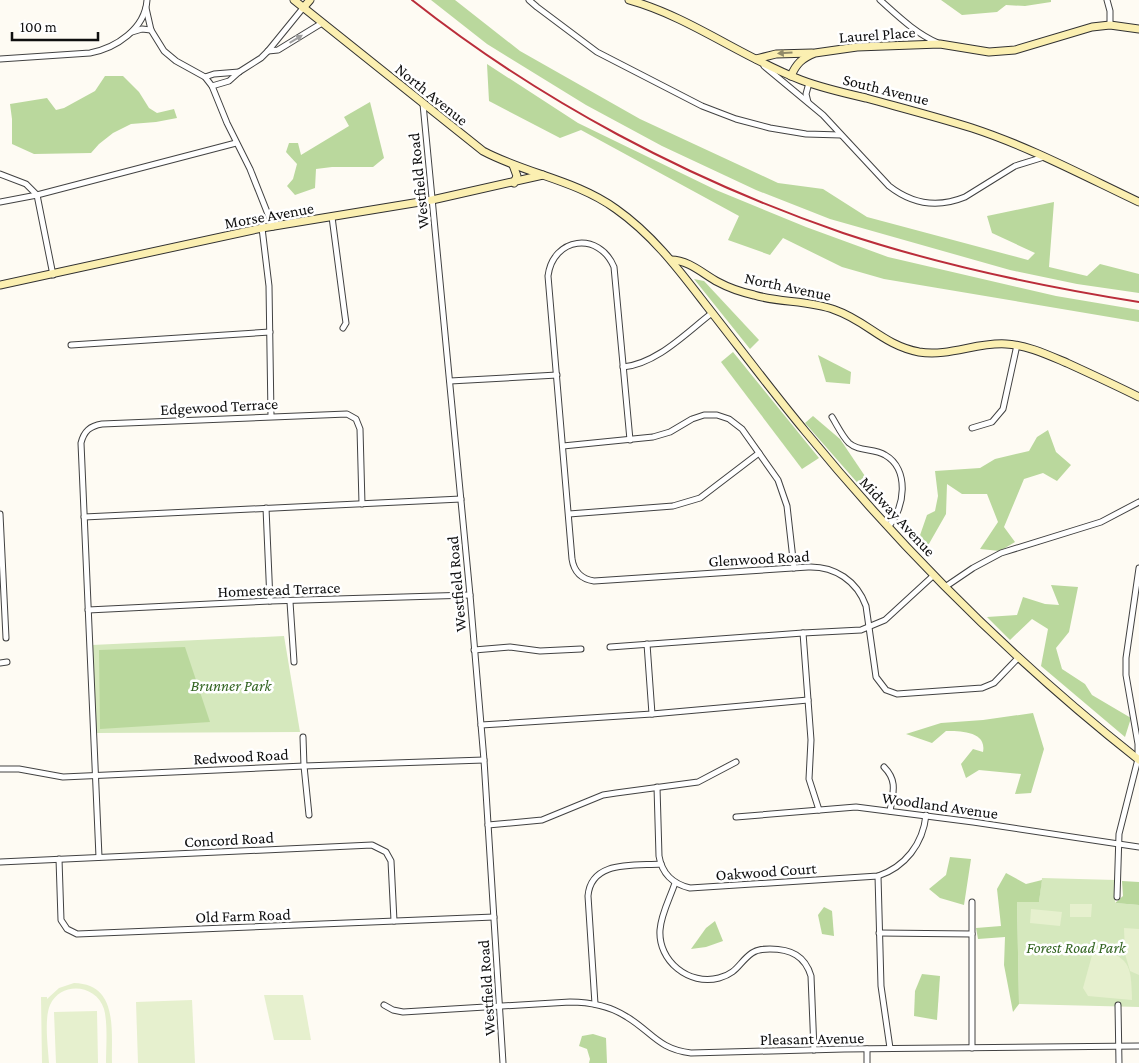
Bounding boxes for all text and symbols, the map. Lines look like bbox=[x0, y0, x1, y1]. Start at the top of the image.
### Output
scale bar bbox=[12, 10, 99, 42]
text: 100 m bbox=[20, 19, 57, 35]
street label: Laurel Place bbox=[838, 23, 916, 46]
one-way arrow bbox=[289, 34, 302, 44]
one-way arrow bbox=[777, 50, 793, 58]
street label: North Avenue bbox=[392, 60, 471, 129]
street label: South Avenue bbox=[841, 71, 931, 108]
street label: Westfield Road bbox=[405, 132, 432, 230]
street label: Morse Avenue bbox=[223, 199, 315, 232]
street label: North Avenue bbox=[743, 269, 833, 304]
street label: Edgewood Terrace bbox=[160, 395, 278, 419]
street label: Midway Avenue bbox=[856, 473, 939, 560]
street label: Westfield Road bbox=[444, 535, 469, 633]
street label: Glenwood Road bbox=[708, 547, 811, 570]
street label: Homestead Terrace bbox=[217, 579, 341, 600]
park label: Brunner Park bbox=[191, 677, 272, 694]
street label: Redwood Road bbox=[193, 745, 290, 767]
street label: Woodland Avenue bbox=[881, 789, 999, 822]
street label: Concord Road bbox=[184, 829, 275, 850]
street label: Oakwood Court bbox=[715, 859, 818, 884]
street label: Old Farm Road bbox=[195, 905, 291, 926]
street label: Westfield Road bbox=[475, 939, 498, 1037]
park label: Forest Road Park bbox=[1026, 939, 1127, 956]
street label: Pleasant Avenue bbox=[760, 1029, 864, 1048]

